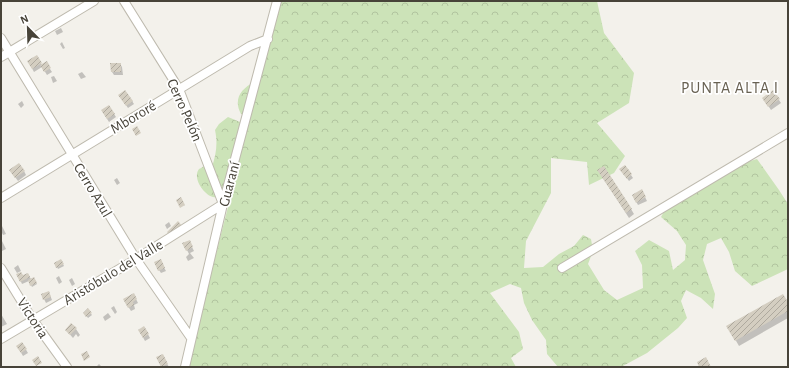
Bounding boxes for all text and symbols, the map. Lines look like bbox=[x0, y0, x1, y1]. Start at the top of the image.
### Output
north arrow bbox=[8, 8, 48, 48]
text: N bbox=[19, 13, 30, 26]
street label: Cerro Pelón bbox=[164, 77, 205, 144]
district label: PUNTA ALTA I bbox=[681, 80, 779, 96]
street label: Mbororé bbox=[108, 98, 159, 137]
street label: Guaraní bbox=[216, 160, 243, 208]
street label: Cerro Azul bbox=[71, 161, 114, 220]
street label: Aristóbulo del Valle bbox=[61, 237, 166, 308]
street label: Victoria bbox=[14, 295, 51, 341]

